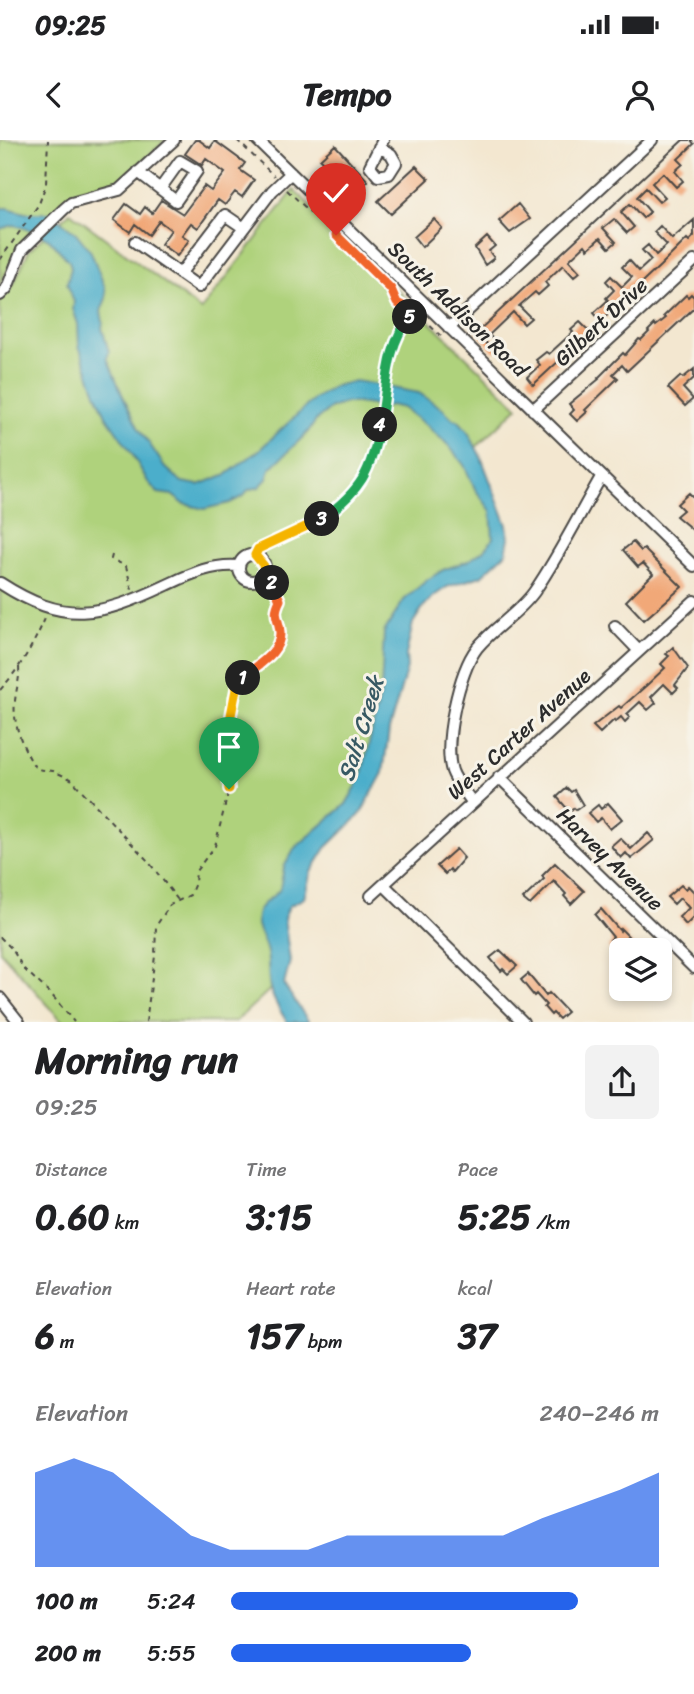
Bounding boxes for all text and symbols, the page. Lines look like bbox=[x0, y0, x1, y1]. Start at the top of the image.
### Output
text: 09:25 bbox=[35, 2, 106, 48]
text: Tempo bbox=[302, 66, 392, 123]
icon: back bbox=[35, 76, 73, 114]
icon: person bbox=[621, 76, 659, 114]
pin bbox=[306, 163, 366, 235]
icon: check bbox=[317, 174, 355, 212]
street label: South Addison Road bbox=[378, 231, 539, 388]
street label: Gilbert Drive bbox=[545, 268, 657, 376]
pin: 5 bbox=[392, 300, 428, 334]
text: 5 bbox=[404, 300, 415, 333]
pin: 4 bbox=[362, 408, 398, 442]
text: 4 bbox=[374, 408, 385, 441]
pin: 3 bbox=[304, 502, 340, 536]
text: 3 bbox=[316, 502, 327, 535]
pin: 2 bbox=[254, 566, 290, 600]
text: 2 bbox=[266, 566, 277, 599]
street label: West Carter Avenue bbox=[438, 658, 600, 810]
pin: 1 bbox=[226, 660, 260, 696]
text: 1 bbox=[238, 661, 247, 694]
water label: Salt Creek bbox=[326, 669, 397, 786]
pin bbox=[199, 717, 259, 789]
icon: arrive bbox=[210, 728, 248, 766]
street label: Harvey Avenue bbox=[547, 797, 673, 921]
map controls bbox=[609, 938, 672, 1001]
button: layers bbox=[609, 938, 672, 1001]
text: Morning run bbox=[35, 1027, 238, 1094]
button: share bbox=[585, 1045, 659, 1119]
text: 09:25 bbox=[35, 1087, 98, 1128]
text: Distance bbox=[35, 1153, 107, 1186]
text: Time bbox=[246, 1153, 287, 1186]
text: Pace bbox=[458, 1153, 498, 1186]
text: 0.60 bbox=[35, 1186, 110, 1248]
text: 3:15 bbox=[246, 1186, 313, 1248]
text: 5:25 bbox=[458, 1186, 531, 1248]
text: km bbox=[110, 1206, 139, 1239]
text: /km bbox=[531, 1206, 570, 1239]
text: Elevation bbox=[35, 1272, 112, 1305]
text: Heart rate bbox=[246, 1272, 336, 1305]
text: kcal bbox=[458, 1272, 492, 1305]
text: 6 bbox=[35, 1305, 55, 1367]
text: 157 bbox=[246, 1305, 303, 1367]
text: 37 bbox=[458, 1305, 497, 1367]
text: m bbox=[55, 1325, 74, 1358]
text: bpm bbox=[303, 1325, 343, 1358]
text: Elevation bbox=[35, 1393, 128, 1434]
text: 240–246 m bbox=[539, 1393, 659, 1434]
text: 100 m bbox=[35, 1581, 98, 1622]
text: 5:24 bbox=[147, 1581, 196, 1622]
text: 200 m bbox=[35, 1633, 101, 1674]
text: 5:55 bbox=[147, 1633, 196, 1674]

